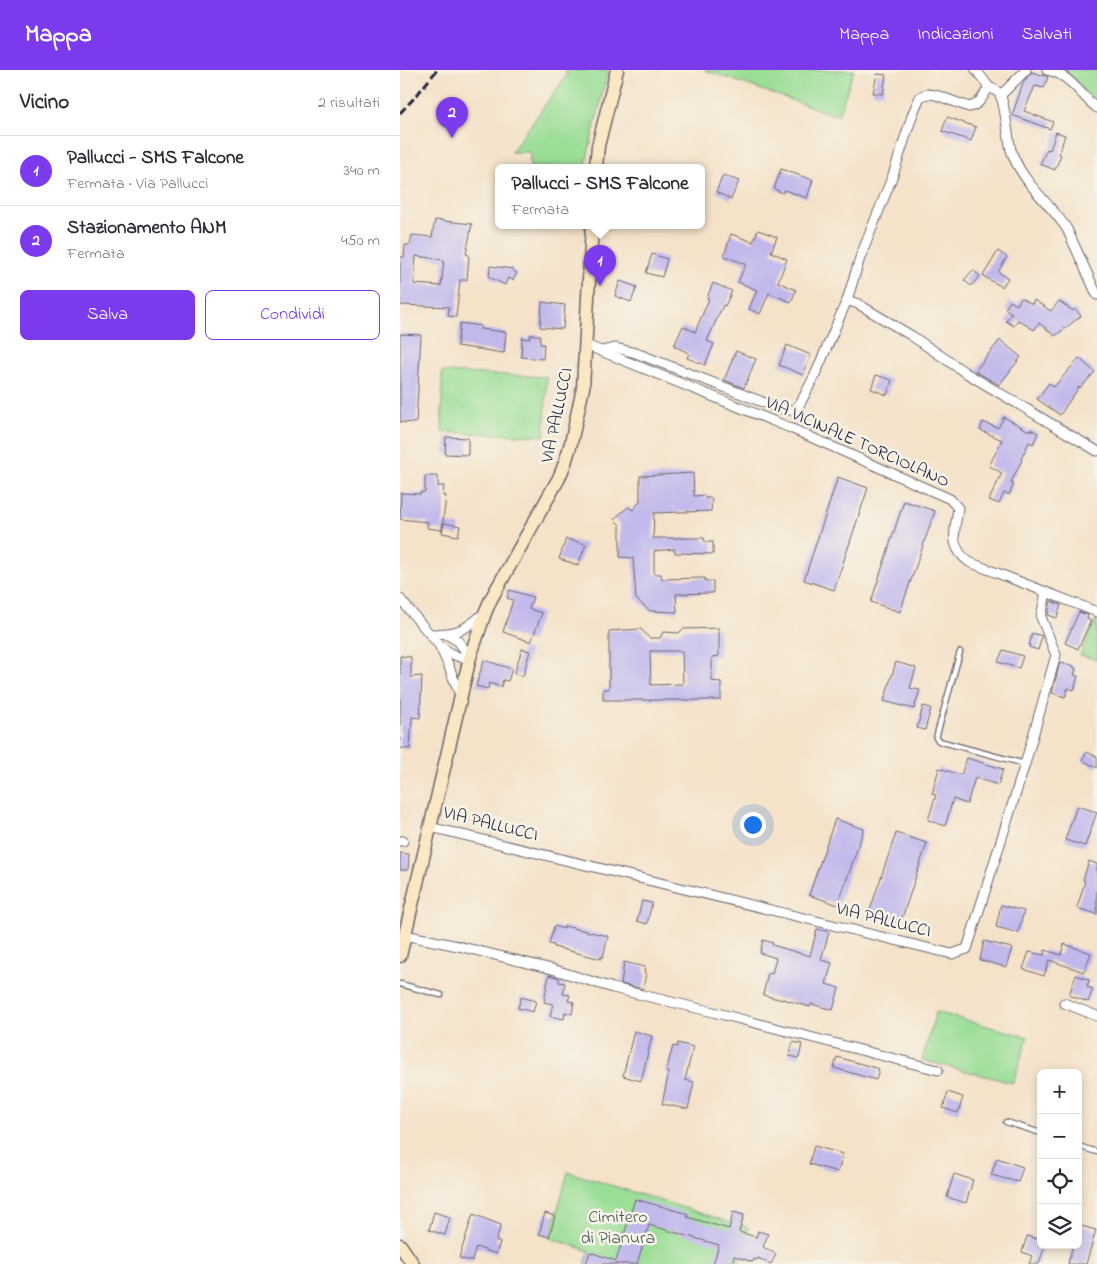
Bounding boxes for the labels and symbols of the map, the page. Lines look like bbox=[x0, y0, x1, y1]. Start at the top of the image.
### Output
pin: 2 bbox=[436, 97, 468, 138]
pin: 1 bbox=[584, 245, 616, 286]
street label: VIA PALLUCCI bbox=[535, 365, 581, 466]
street label: VIA VICINALE TORCIOLANO bbox=[760, 390, 953, 495]
street label: VIA PALLUCCI bbox=[439, 800, 541, 849]
your location bbox=[740, 812, 766, 838]
street label: VIA PALLUCCI bbox=[832, 896, 934, 945]
park label: Cimitero di Pianura bbox=[581, 1205, 655, 1252]

